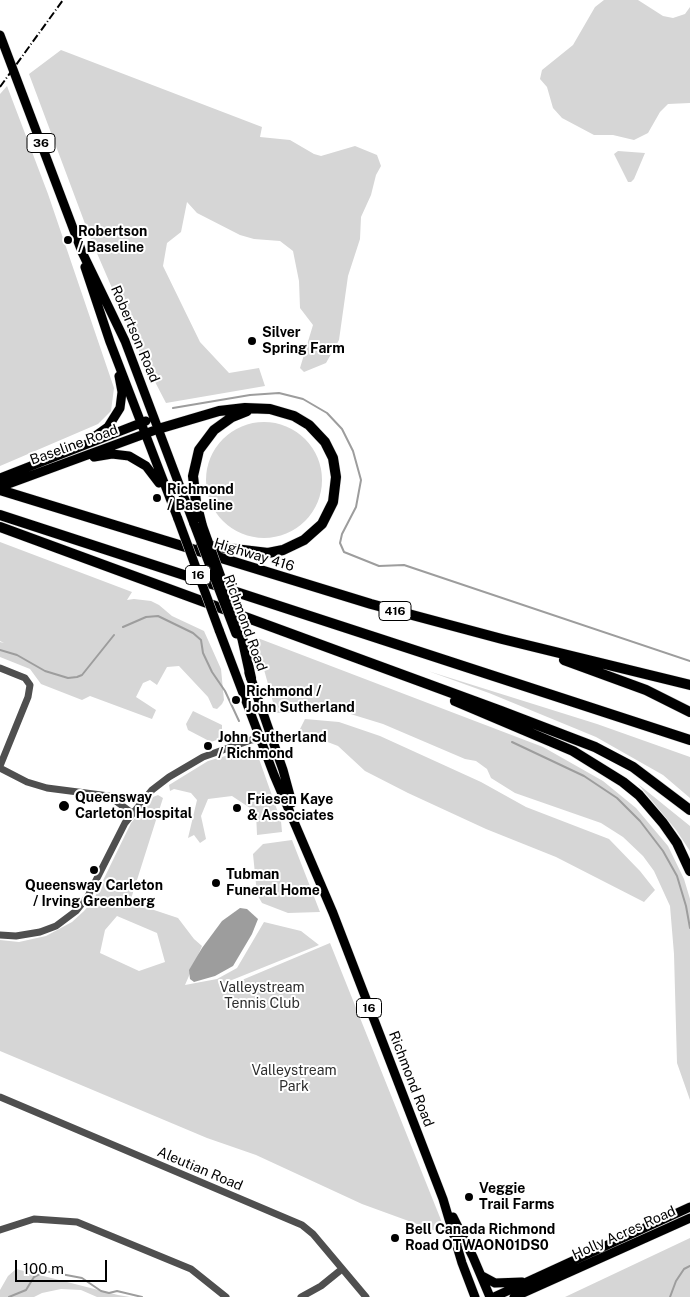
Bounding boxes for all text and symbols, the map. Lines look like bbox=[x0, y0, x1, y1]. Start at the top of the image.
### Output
road number: 36 bbox=[27, 134, 55, 152]
place label: Robertson / Baseline bbox=[78, 224, 147, 256]
marker: Robertson / Baseline bbox=[62, 234, 74, 246]
street label: Robertson Road bbox=[107, 283, 163, 385]
place label: Silver Spring Farm bbox=[262, 325, 345, 358]
marker: Silver Spring Farm bbox=[246, 335, 258, 347]
street label: Baseline Road bbox=[28, 421, 120, 469]
place label: Richmond / Baseline bbox=[167, 482, 234, 514]
marker: Richmond / Baseline bbox=[151, 492, 163, 504]
street label: Highway 416 bbox=[212, 535, 296, 575]
road number: 16 bbox=[186, 566, 210, 584]
street label: Richmond Road bbox=[220, 572, 270, 674]
road number: 416 bbox=[379, 602, 411, 620]
place label: Richmond / John Sutherland bbox=[246, 684, 355, 716]
marker: Richmond / John Sutherland bbox=[230, 694, 242, 706]
place label: John Sutherland / Richmond bbox=[218, 730, 327, 762]
marker: John Sutherland / Richmond bbox=[202, 740, 214, 752]
place label: Queensway Carleton Hospital bbox=[75, 790, 192, 822]
place label: Friesen Kaye & Associates bbox=[247, 792, 334, 824]
marker: Queensway Carleton Hospital bbox=[57, 799, 71, 813]
marker: Friesen Kaye & Associates bbox=[231, 802, 243, 814]
marker: Queensway Carleton / Irving Greenberg bbox=[88, 864, 100, 876]
place label: Tubman Funeral Home bbox=[226, 867, 320, 900]
marker: Tubman Funeral Home bbox=[210, 877, 222, 889]
place label: Queensway Carleton / Irving Greenberg bbox=[25, 878, 163, 910]
park label: Valleystream Tennis Club bbox=[219, 980, 305, 1012]
road number: 16 bbox=[356, 998, 382, 1018]
street label: Richmond Road bbox=[385, 1029, 437, 1129]
park label: Valleystream Park bbox=[251, 1063, 337, 1096]
street label: Aleutian Road bbox=[155, 1143, 245, 1195]
place label: Veggie Trail Farms bbox=[479, 1181, 554, 1214]
marker: Veggie Trail Farms bbox=[463, 1191, 475, 1203]
street label: Holly Acres Road bbox=[570, 1203, 678, 1263]
place label: Bell Canada Richmond Road OTWAON01DS0 bbox=[405, 1222, 555, 1254]
marker: Bell Canada Richmond Road OTWAON01DS0 bbox=[389, 1232, 401, 1244]
scale bar bbox=[18, 1250, 110, 1282]
text: 100 m bbox=[23, 1260, 64, 1277]

